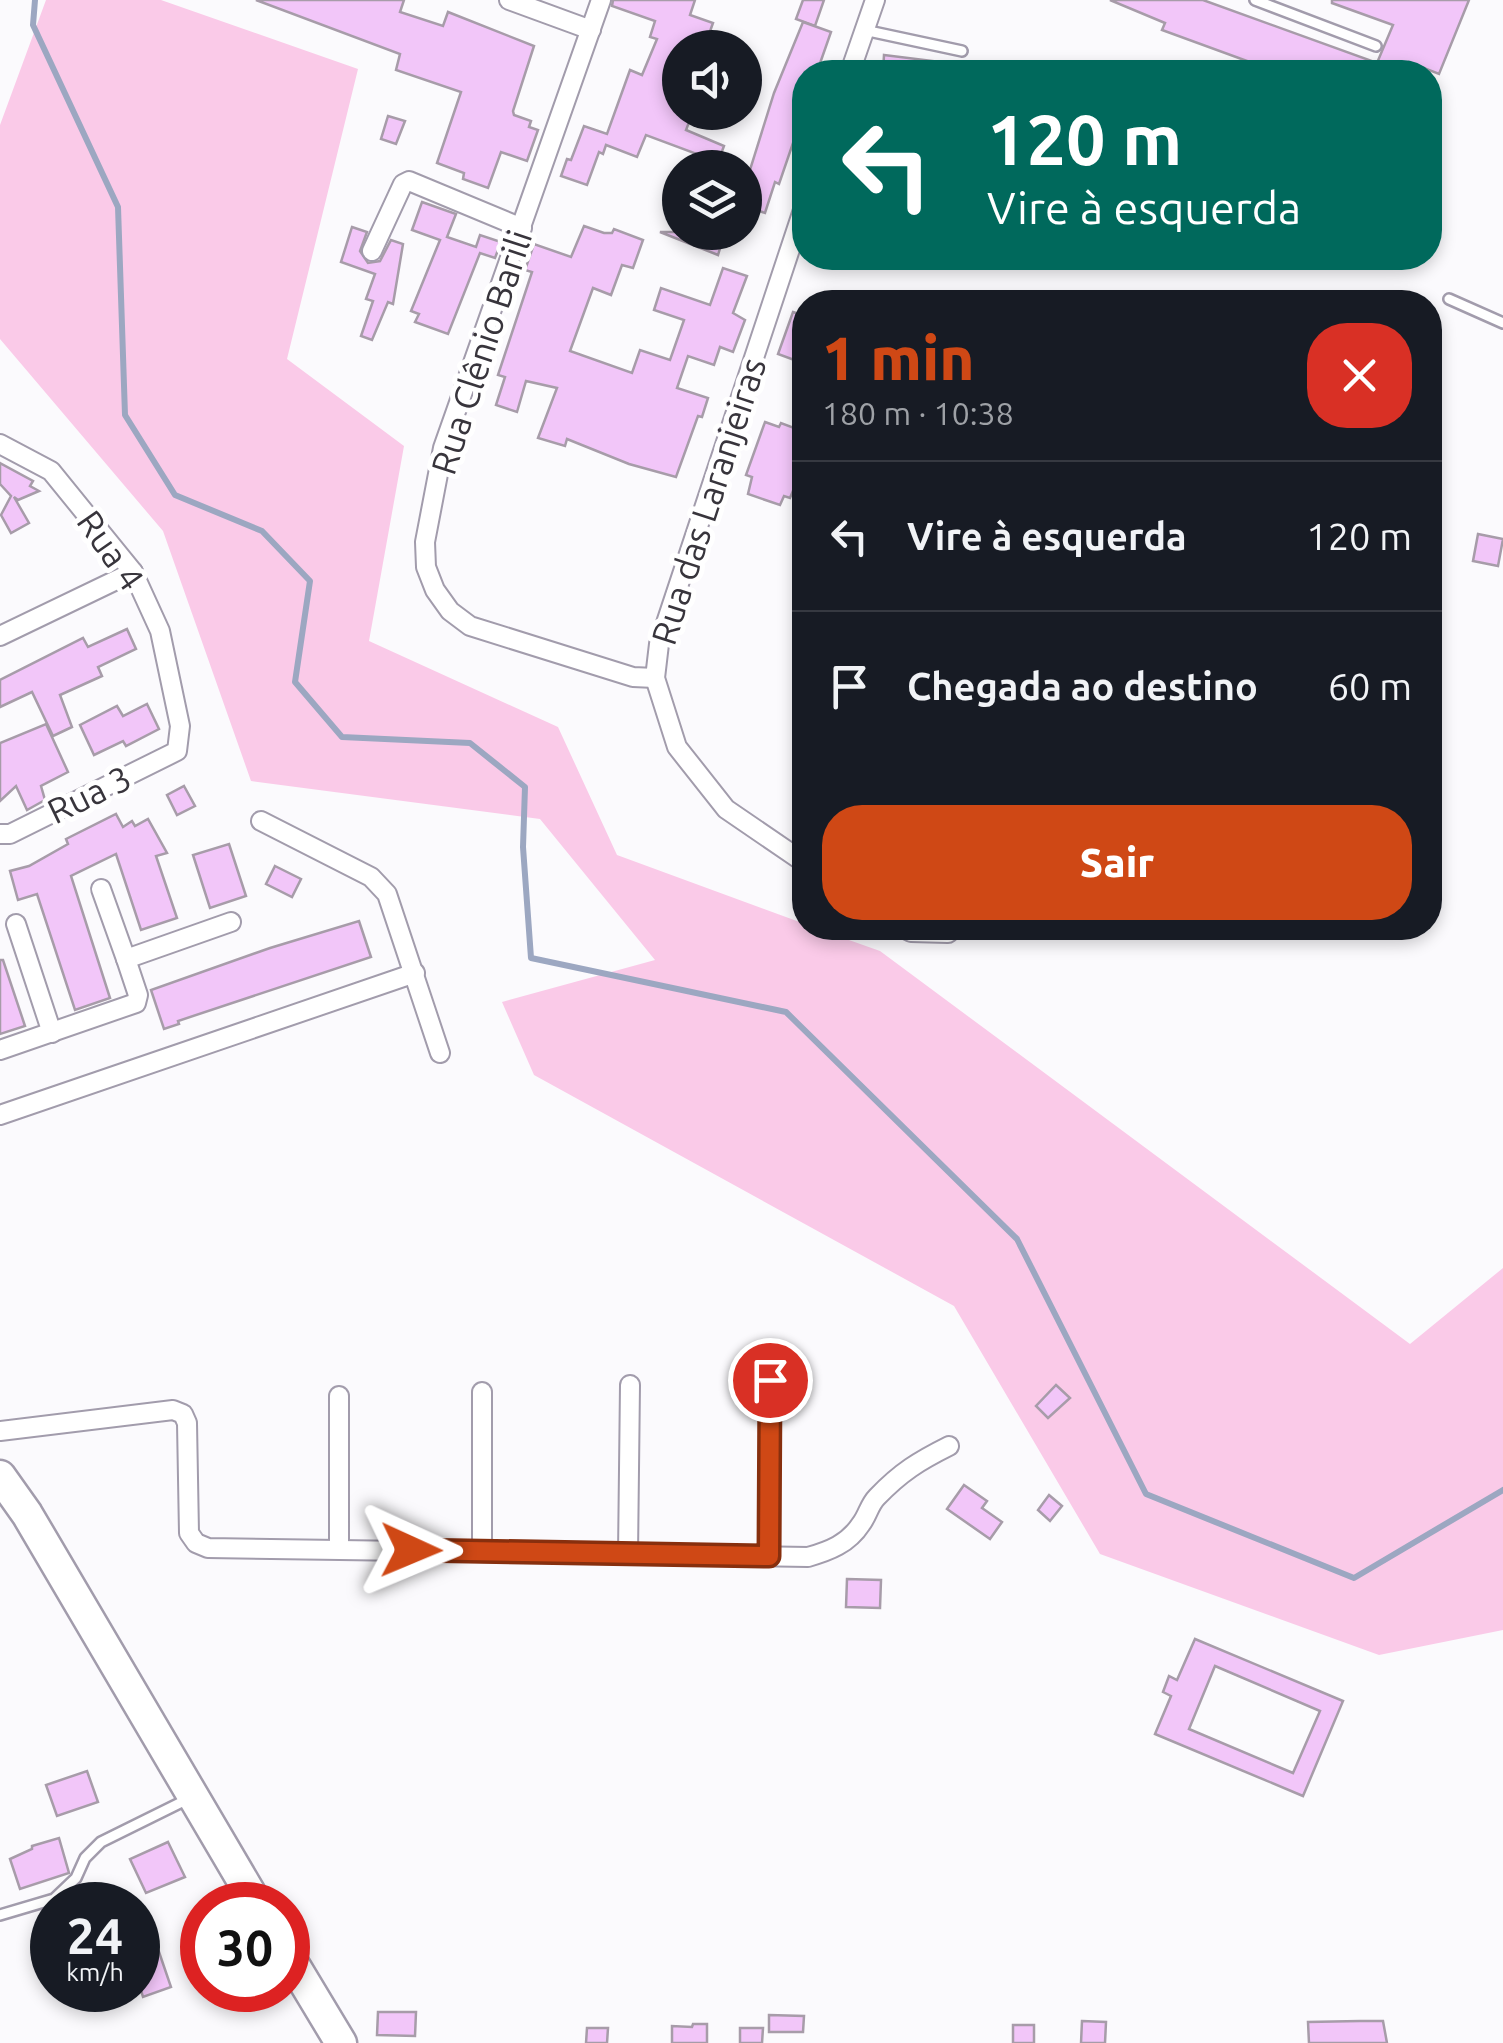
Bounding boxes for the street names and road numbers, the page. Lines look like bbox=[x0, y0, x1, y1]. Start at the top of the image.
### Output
street label: Rua Clênio Barili bbox=[423, 225, 539, 479]
street label: Rua das Laranjeiras bbox=[643, 353, 773, 649]
street label: Rua 4 bbox=[70, 503, 152, 597]
street label: Rua 3 bbox=[41, 757, 137, 831]

